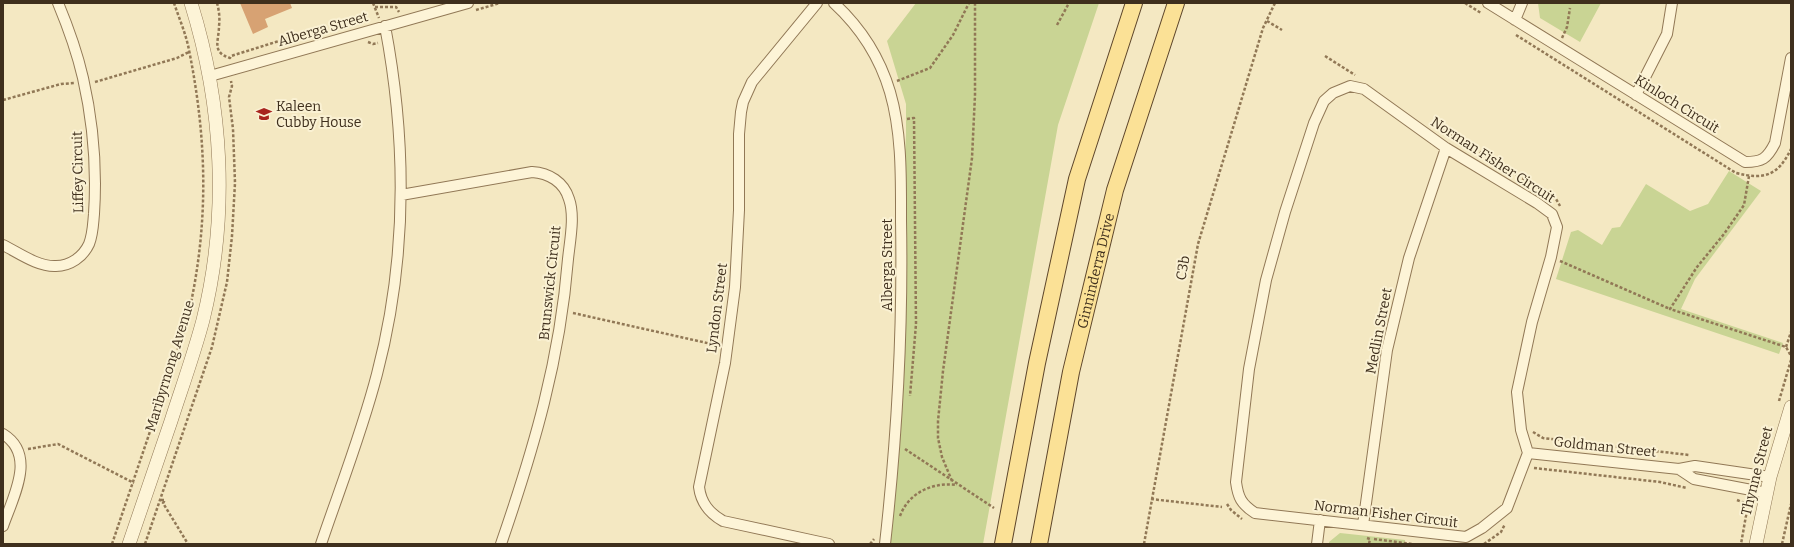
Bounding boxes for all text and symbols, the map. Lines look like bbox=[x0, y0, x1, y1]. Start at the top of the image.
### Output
street label: Alberga Street bbox=[276, 8, 370, 50]
street label: Kinloch Circuit bbox=[1631, 71, 1723, 137]
place label: Kaleen Cubby House bbox=[276, 98, 361, 131]
school or university icon: Kaleen Cubby House bbox=[255, 105, 273, 123]
street label: Norman Fisher Circuit bbox=[1428, 113, 1558, 207]
street label: Liffey Circuit bbox=[69, 131, 87, 213]
street label: Ginninderra Drive bbox=[1073, 211, 1118, 330]
street label: Alberga Street bbox=[879, 218, 896, 312]
street label: Brunswick Circuit bbox=[536, 225, 564, 341]
street label: C3b bbox=[1172, 254, 1194, 282]
street label: Lyndon Street bbox=[703, 262, 731, 354]
street label: Medlin Street bbox=[1362, 286, 1396, 376]
street label: Maribyrnong Avenue bbox=[142, 298, 198, 434]
street label: Thynne Street bbox=[1738, 425, 1776, 517]
street label: Goldman Street bbox=[1553, 433, 1657, 461]
street label: Norman Fisher Circuit bbox=[1313, 497, 1459, 531]

